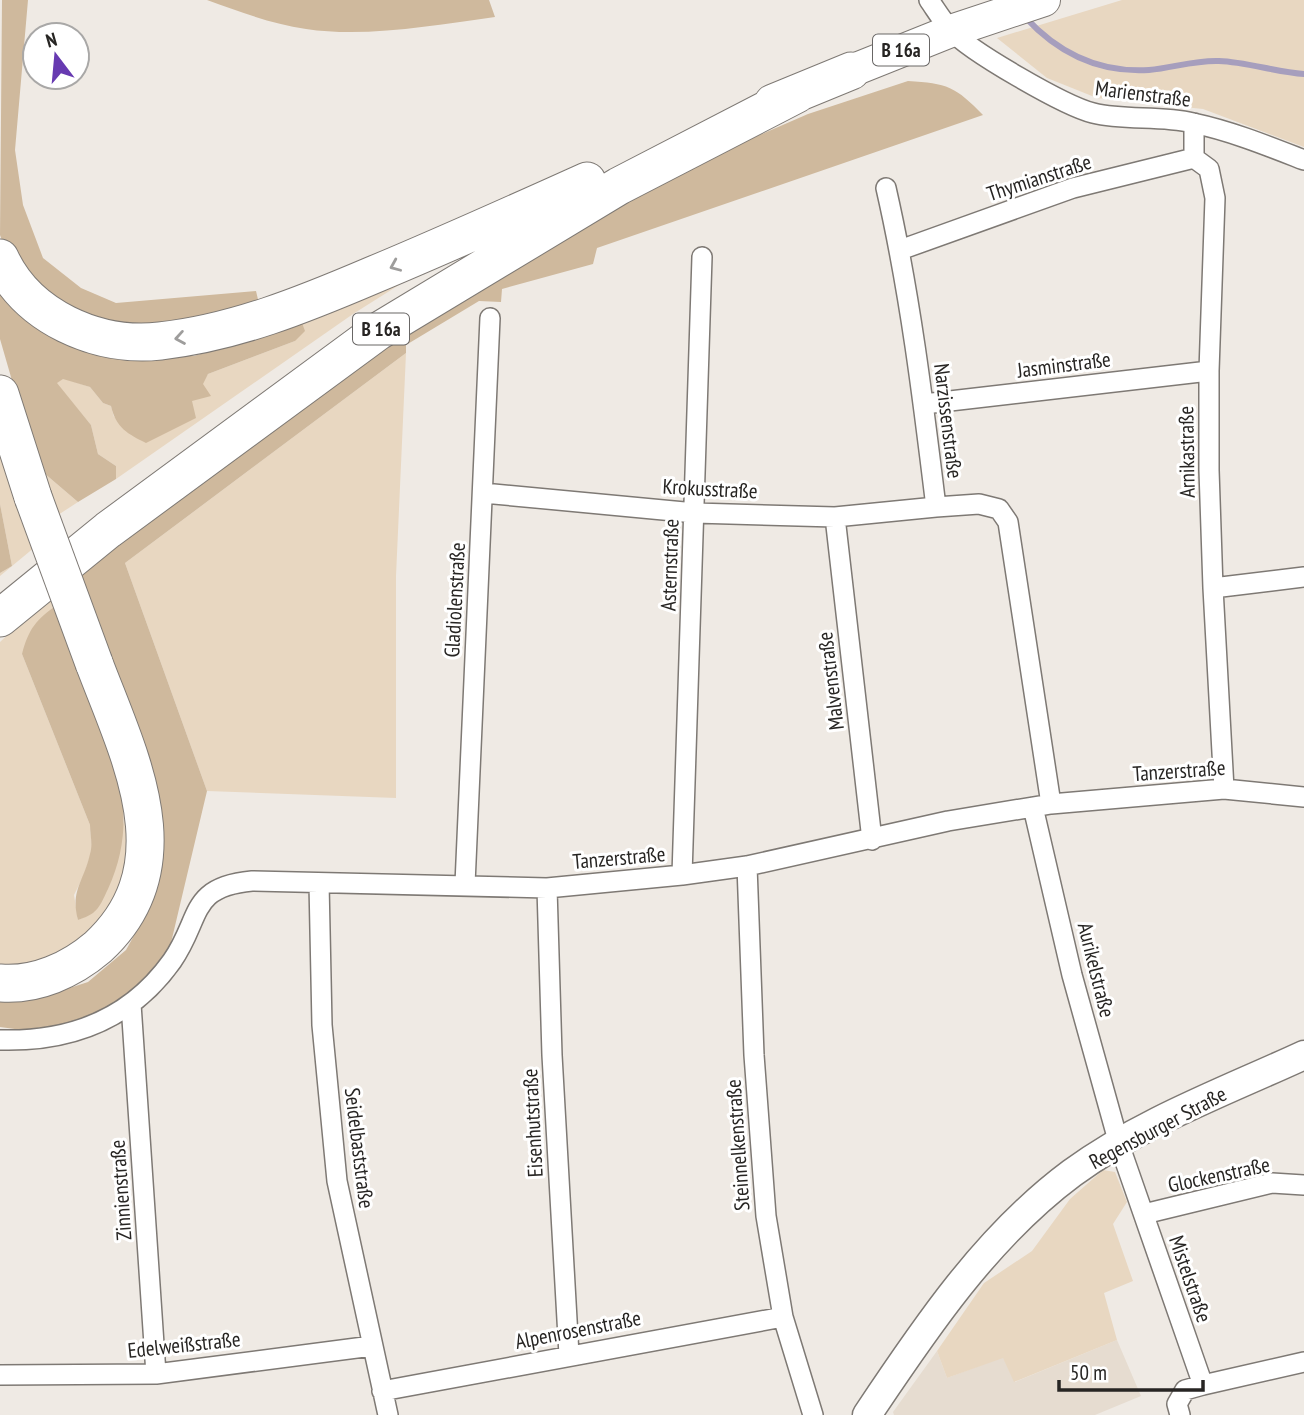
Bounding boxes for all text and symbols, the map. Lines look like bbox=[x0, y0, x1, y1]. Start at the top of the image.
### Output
north arrow bbox=[21, 21, 91, 91]
text: N bbox=[43, 27, 60, 53]
road number: B 16a bbox=[873, 34, 929, 66]
street label: Marienstraße bbox=[1094, 74, 1192, 113]
street label: Thymianstraße bbox=[983, 148, 1095, 207]
one-way arrow bbox=[390, 257, 402, 271]
road number: B 16a bbox=[353, 314, 409, 344]
one-way arrow bbox=[174, 330, 186, 345]
street label: Jasminstraße bbox=[1015, 345, 1112, 384]
street label: Narzissenstraße bbox=[928, 362, 969, 480]
street label: Arnikastraße bbox=[1172, 406, 1201, 498]
street label: Krokusstraße bbox=[662, 473, 758, 504]
street label: Asternstraße bbox=[654, 518, 685, 612]
street label: Gladiolenstraße bbox=[438, 542, 471, 658]
street label: Malvenstraße bbox=[811, 630, 850, 732]
street label: Tanzerstraße bbox=[1132, 754, 1226, 787]
street label: Tanzerstraße bbox=[572, 840, 666, 875]
street label: Aurikelstraße bbox=[1072, 920, 1121, 1020]
street label: Eisenhutstraße bbox=[516, 1068, 549, 1178]
street label: Steinnelkenstraße bbox=[719, 1078, 756, 1212]
street label: Regensburger Straße bbox=[1084, 1080, 1231, 1175]
street label: Seidelbaststraße bbox=[339, 1086, 380, 1210]
street label: Zinnienstraße bbox=[104, 1139, 137, 1241]
street label: Glockenstraße bbox=[1165, 1151, 1272, 1198]
street label: Mistelstraße bbox=[1163, 1232, 1218, 1326]
street label: Alpenrosenstraße bbox=[513, 1304, 643, 1355]
street label: Edelweißstraße bbox=[126, 1325, 242, 1364]
scale bar bbox=[1059, 1348, 1202, 1392]
text: 50 m bbox=[1070, 1359, 1107, 1386]

